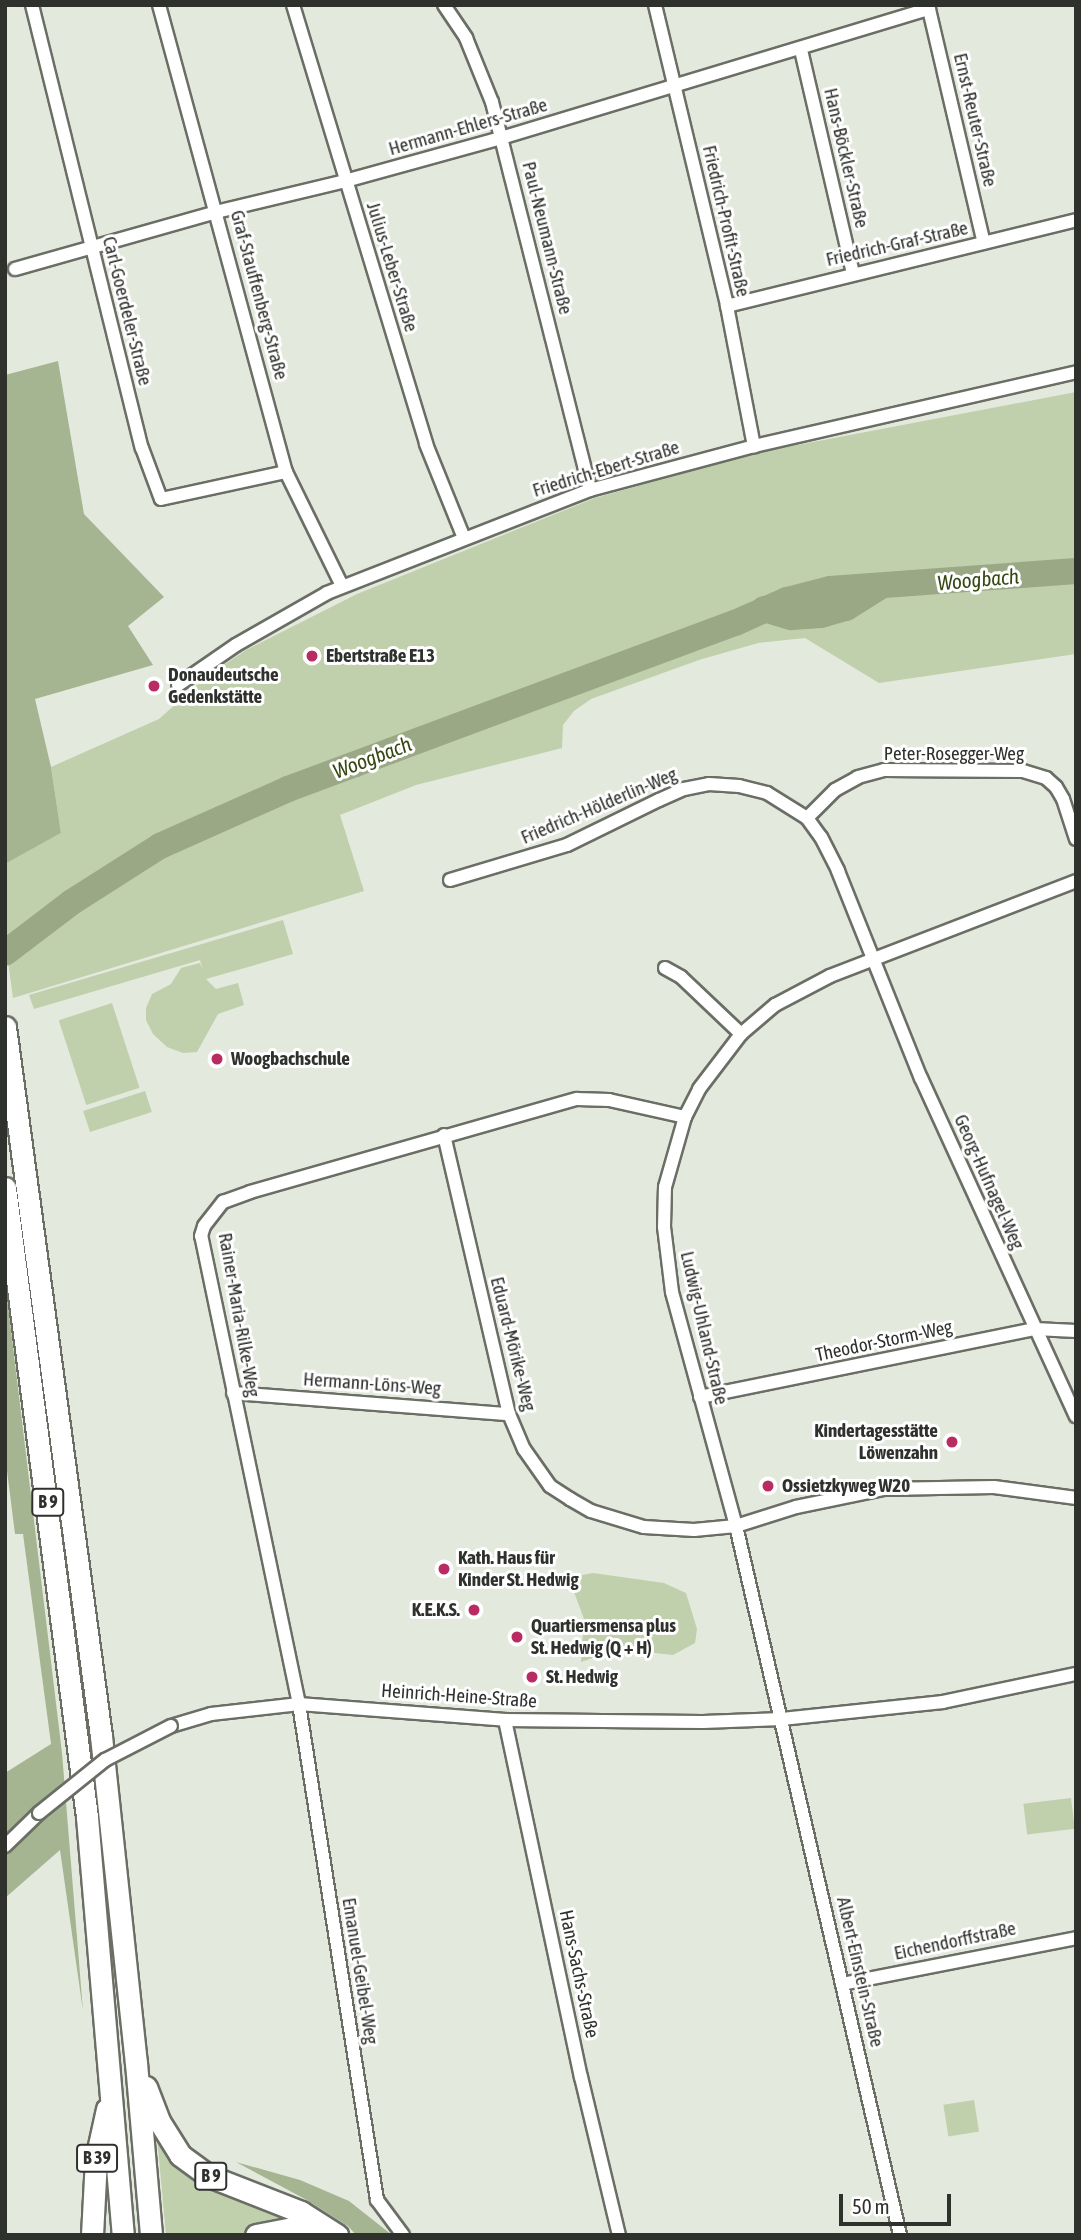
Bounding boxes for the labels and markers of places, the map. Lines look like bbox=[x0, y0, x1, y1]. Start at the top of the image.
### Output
place label: Ebertstraße E13 bbox=[326, 645, 435, 667]
marker: Ebertstraße E13 bbox=[304, 648, 320, 664]
place label: Donaudeutsche Gedenkstätte bbox=[168, 664, 279, 708]
marker: Donaudeutsche Gedenkstätte bbox=[146, 678, 162, 694]
place label: Woogbachschule bbox=[231, 1048, 350, 1070]
marker: Woogbachschule bbox=[209, 1051, 225, 1067]
place label: Kindertagesstätte Löwenzahn bbox=[814, 1420, 938, 1464]
marker: Kindertagesstätte Löwenzahn bbox=[944, 1434, 960, 1450]
place label: Ossietzkyweg W20 bbox=[782, 1475, 910, 1497]
marker: Ossietzkyweg W20 bbox=[760, 1478, 776, 1494]
place label: Kath. Haus für Kinder St. Hedwig bbox=[458, 1547, 579, 1591]
marker: Kath. Haus für Kinder St. Hedwig bbox=[436, 1561, 452, 1577]
place label: K.E.K.S. bbox=[412, 1599, 460, 1621]
marker: K.E.K.S. bbox=[466, 1602, 482, 1618]
place label: Quartiersmensa plus St. Hedwig (Q + H) bbox=[531, 1615, 676, 1659]
marker: Quartiersmensa plus St. Hedwig (Q + H) bbox=[509, 1629, 525, 1645]
place label: St. Hedwig bbox=[546, 1666, 618, 1688]
marker: St. Hedwig bbox=[524, 1669, 540, 1685]

